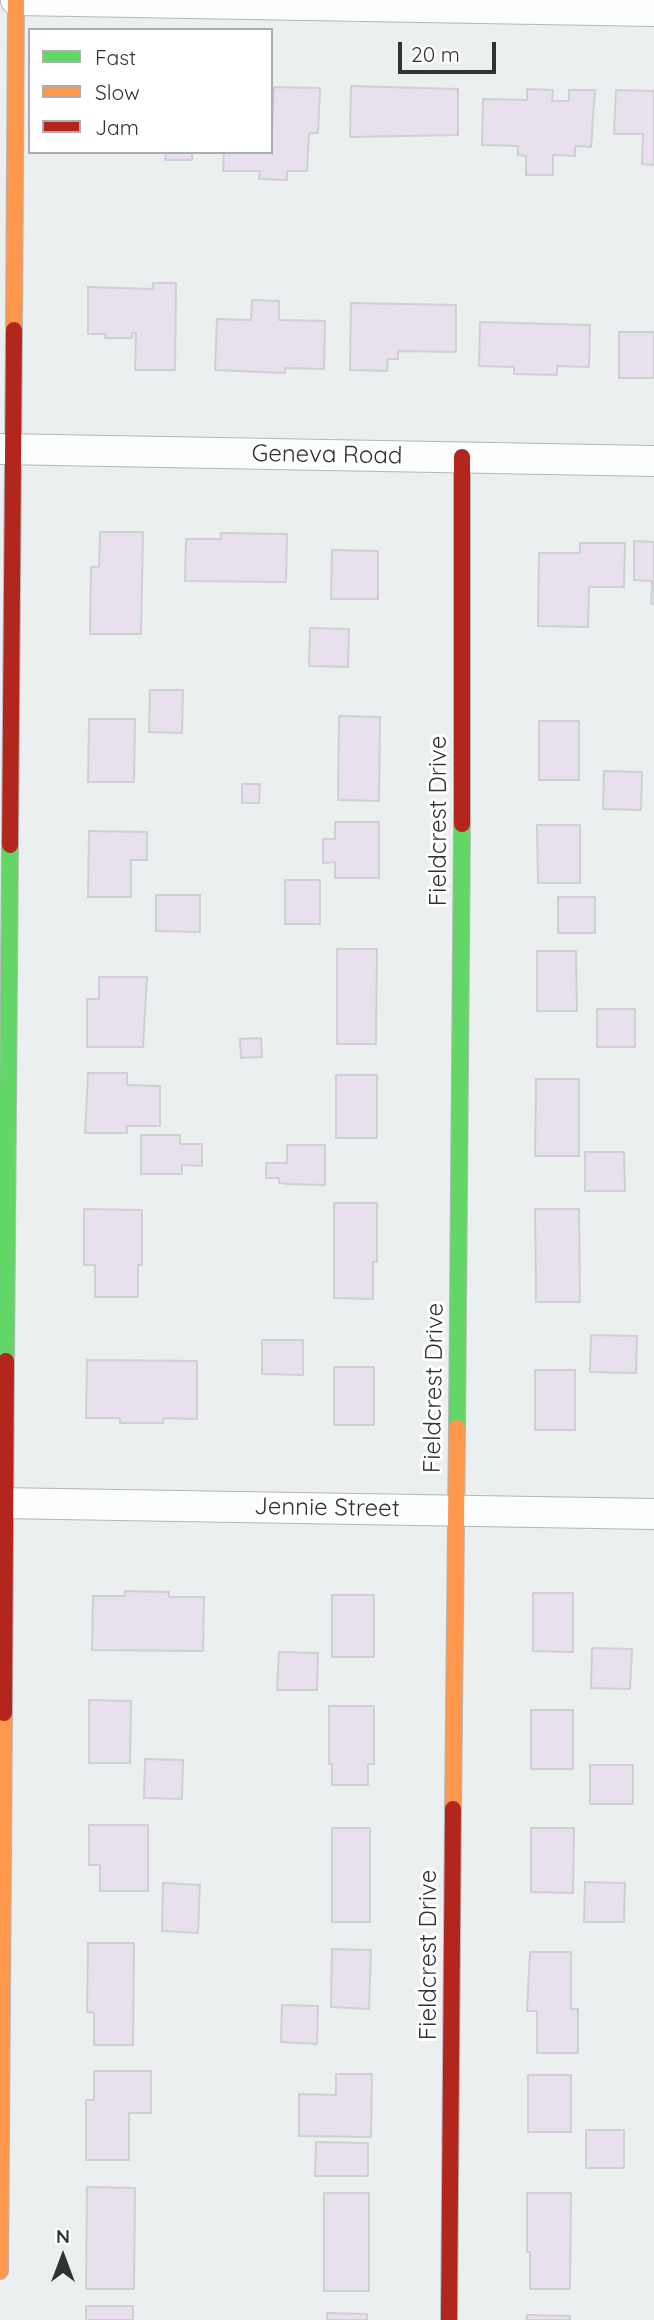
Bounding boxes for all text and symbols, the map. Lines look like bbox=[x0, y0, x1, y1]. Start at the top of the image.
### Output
legend bbox=[28, 28, 273, 154]
scale bar bbox=[402, 28, 500, 72]
text: 20 m bbox=[411, 41, 460, 67]
text: Fast bbox=[95, 44, 136, 70]
text: Slow bbox=[95, 79, 140, 105]
text: Jam bbox=[95, 114, 139, 140]
street label: Geneva Road bbox=[251, 439, 403, 471]
street label: Fieldcrest Drive bbox=[425, 736, 453, 906]
street label: Fieldcrest Drive bbox=[418, 1303, 450, 1473]
street label: Jennie Street bbox=[254, 1492, 400, 1524]
street label: Fieldcrest Drive bbox=[415, 1870, 443, 2040]
north arrow bbox=[28, 2222, 98, 2292]
text: N bbox=[56, 2224, 70, 2248]

